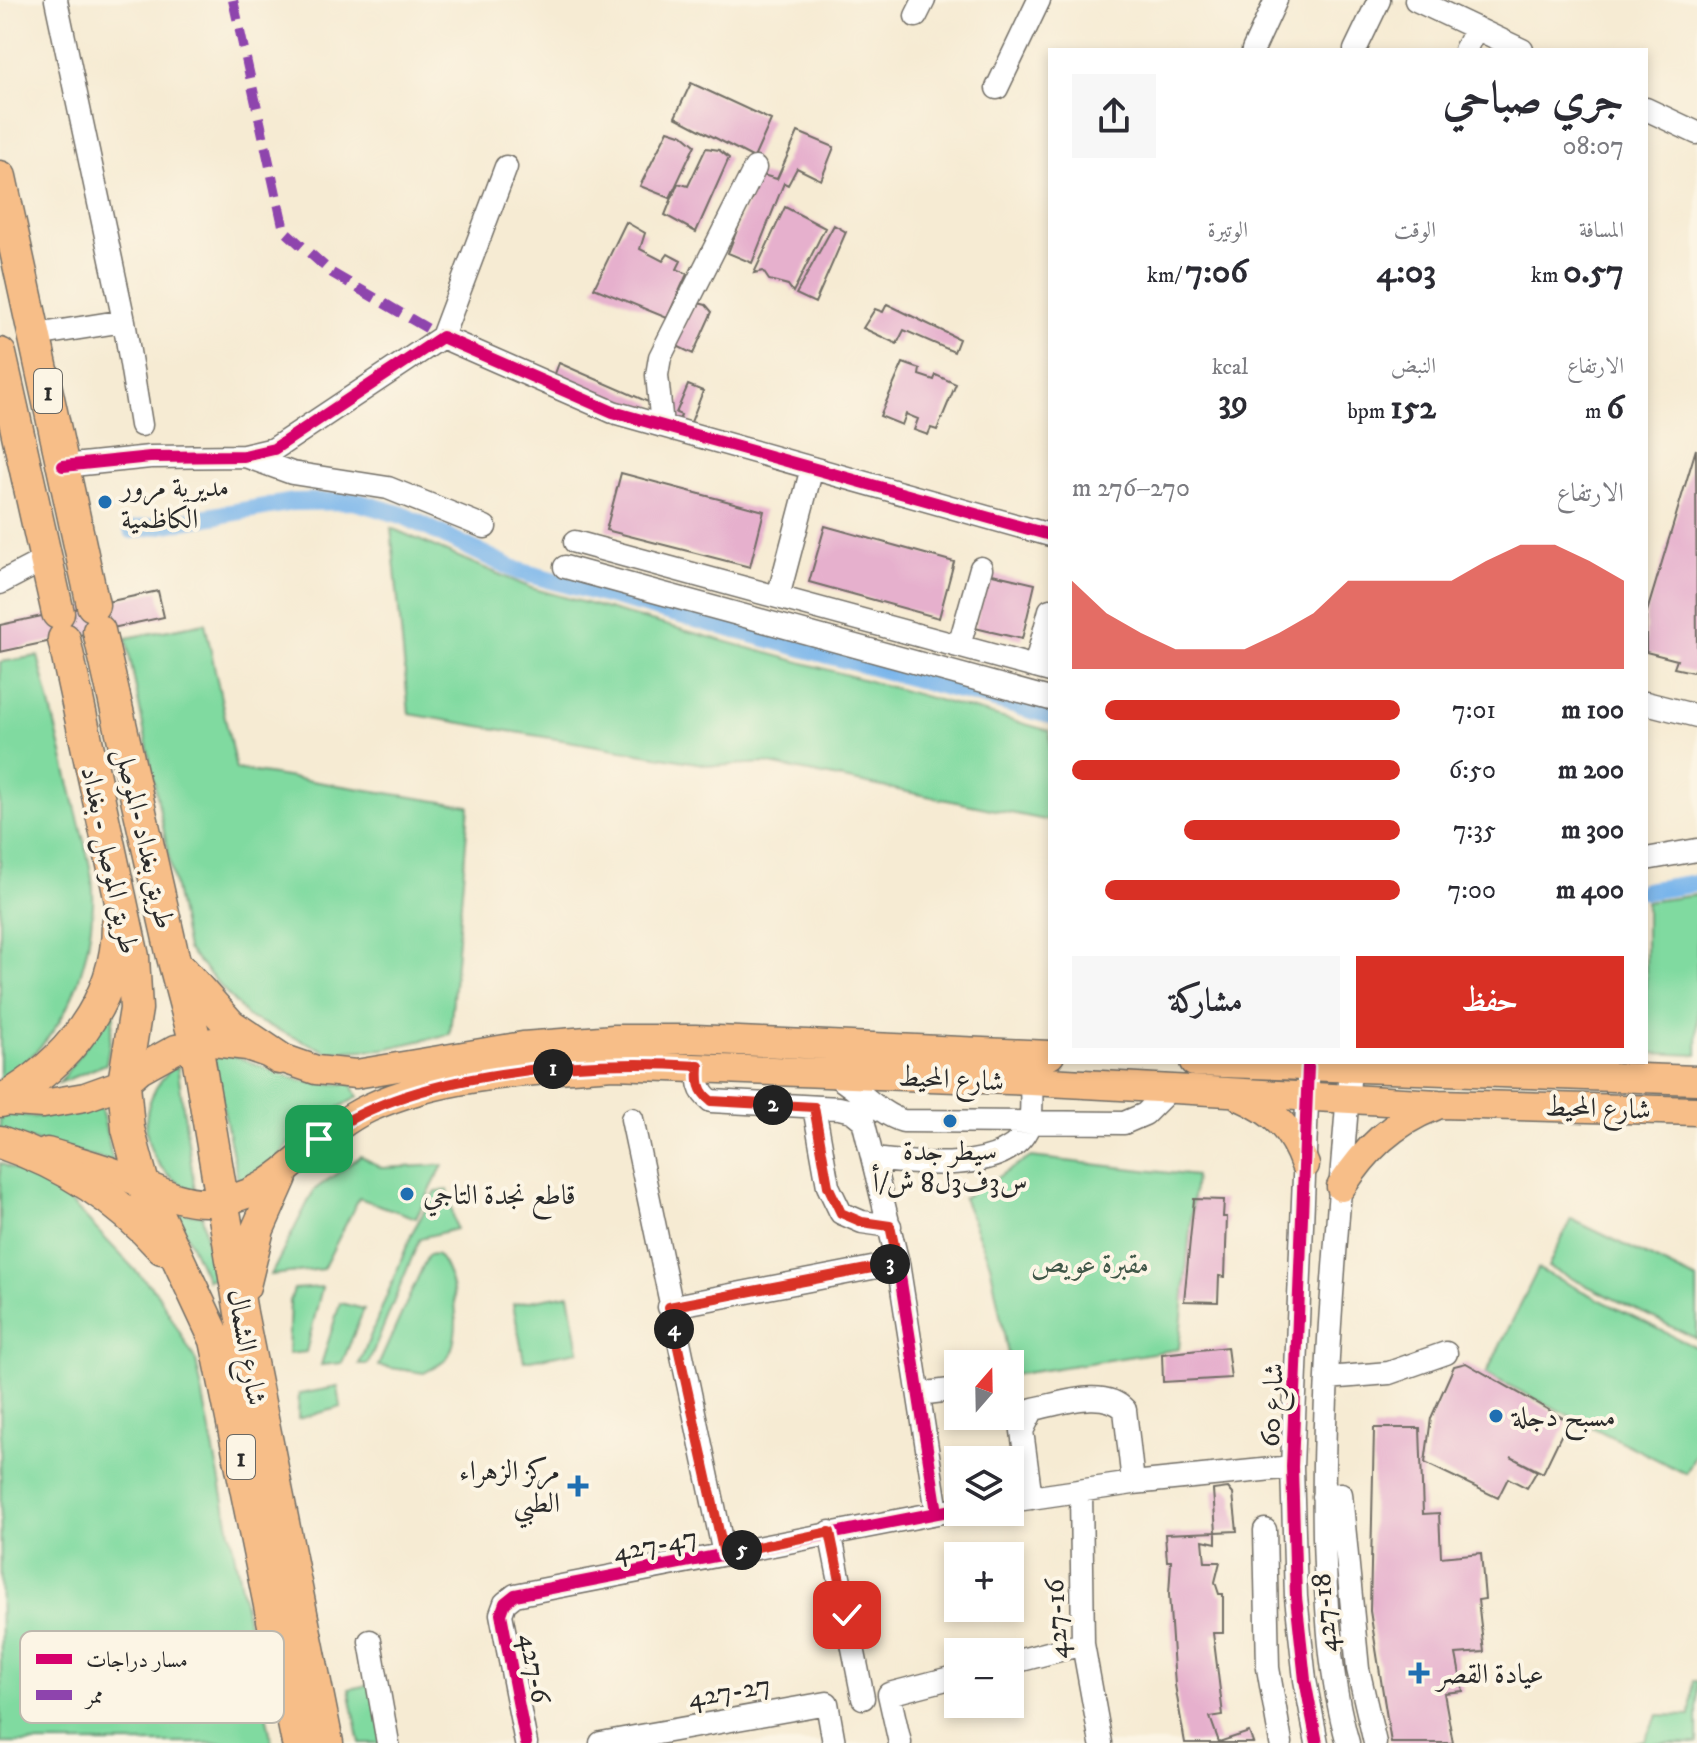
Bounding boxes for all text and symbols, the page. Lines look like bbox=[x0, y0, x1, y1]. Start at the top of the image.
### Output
text: جري صباحي bbox=[1443, 72, 1624, 127]
button: share bbox=[1072, 74, 1156, 158]
text: 08:07 bbox=[1563, 130, 1624, 163]
text: الوتيرة bbox=[1207, 217, 1248, 244]
text: الوقت bbox=[1394, 217, 1436, 244]
text: المسافة bbox=[1579, 217, 1624, 244]
text: 7:06 bbox=[1185, 251, 1248, 293]
text: 4:03 bbox=[1377, 251, 1436, 293]
text: 0.57 bbox=[1563, 251, 1624, 293]
text: /km bbox=[1147, 262, 1185, 289]
text: km bbox=[1531, 262, 1563, 289]
text: النبض bbox=[1391, 353, 1436, 380]
text: الارتفاع bbox=[1567, 353, 1624, 380]
text: kcal bbox=[1212, 354, 1248, 381]
road number: 1 bbox=[34, 369, 62, 413]
text: 39 bbox=[1218, 381, 1248, 423]
text: 152 bbox=[1390, 387, 1436, 429]
text: 6 bbox=[1606, 387, 1624, 429]
text: bpm bbox=[1348, 398, 1390, 425]
text: m bbox=[1585, 398, 1606, 425]
place label: مديرية مرور الكاظمية bbox=[118, 470, 229, 537]
text: 270–276 m bbox=[1072, 472, 1190, 505]
text: الارتفاع bbox=[1557, 477, 1624, 510]
marker: مديرية مرور الكاظمية bbox=[96, 493, 114, 511]
text: 7:01 bbox=[1452, 694, 1496, 727]
text: 100 m bbox=[1561, 694, 1624, 727]
street label: طريق بغداد -الموصل bbox=[106, 744, 182, 933]
text: 6:50 bbox=[1449, 754, 1496, 787]
text: 200 m bbox=[1558, 754, 1624, 787]
street label: طريق الموصل - بغداد bbox=[72, 763, 147, 958]
text: 7:35 bbox=[1453, 814, 1496, 847]
text: 300 m bbox=[1561, 814, 1624, 847]
text: 7:00 bbox=[1448, 874, 1496, 907]
text: 400 m bbox=[1556, 874, 1624, 907]
button: مشاركة bbox=[1072, 956, 1340, 1048]
button: حفظ bbox=[1356, 956, 1624, 1048]
pin: 1 bbox=[533, 1049, 573, 1089]
text: 1 bbox=[549, 1055, 557, 1082]
street label: شارع المحيط bbox=[897, 1059, 1005, 1105]
pin: 2 bbox=[753, 1085, 793, 1125]
street label: شارع المحيط bbox=[1544, 1089, 1652, 1133]
text: 2 bbox=[768, 1091, 778, 1118]
pin bbox=[285, 1105, 353, 1173]
marker: سيطر جدة س3ف3ل8 ش/أ bbox=[941, 1112, 959, 1130]
icon: arrive bbox=[297, 1117, 341, 1161]
place label: سيطر جدة س3ف3ل8 ش/أ bbox=[872, 1134, 1028, 1201]
place label: قاطع نجدة التاجي bbox=[423, 1178, 576, 1220]
marker: قاطع نجدة التاجي bbox=[398, 1185, 416, 1203]
pin: 3 bbox=[870, 1244, 910, 1284]
park label: مقبرة عويص bbox=[1031, 1247, 1149, 1282]
text: 3 bbox=[886, 1250, 894, 1277]
street label: شارع الشمال bbox=[214, 1286, 274, 1409]
pin: 4 bbox=[654, 1309, 694, 1349]
text: 4 bbox=[668, 1315, 680, 1342]
north arrow bbox=[944, 1350, 1024, 1430]
map controls bbox=[944, 1350, 1024, 1718]
street label: شارع 60 bbox=[1253, 1362, 1297, 1448]
place label: مسبح دجلة bbox=[1510, 1400, 1616, 1441]
marker: مسبح دجلة bbox=[1487, 1407, 1505, 1425]
road number: 1 bbox=[227, 1435, 255, 1479]
button: layers bbox=[944, 1446, 1024, 1526]
place label: مركز الزهراء الطبي bbox=[459, 1454, 560, 1529]
marker: مركز الزهراء الطبي bbox=[567, 1475, 589, 1497]
street label: 427-47 bbox=[610, 1519, 700, 1570]
pin: 5 bbox=[722, 1530, 762, 1570]
text: 5 bbox=[737, 1536, 747, 1563]
button: + bbox=[944, 1542, 1024, 1622]
street label: 427-18 bbox=[1304, 1572, 1345, 1654]
street label: 427-16 bbox=[1037, 1577, 1076, 1660]
pin bbox=[813, 1581, 881, 1649]
icon: check bbox=[825, 1593, 869, 1637]
legend bbox=[20, 1631, 284, 1723]
street label: 427-6 bbox=[511, 1631, 559, 1707]
button: − bbox=[944, 1638, 1024, 1718]
text: مسار دراجات bbox=[86, 1647, 188, 1674]
place label: عيادة القصر bbox=[1434, 1657, 1544, 1692]
marker: عيادة القصر bbox=[1408, 1662, 1430, 1684]
street label: 427-27 bbox=[685, 1667, 773, 1716]
text: ممر bbox=[84, 1683, 104, 1710]

